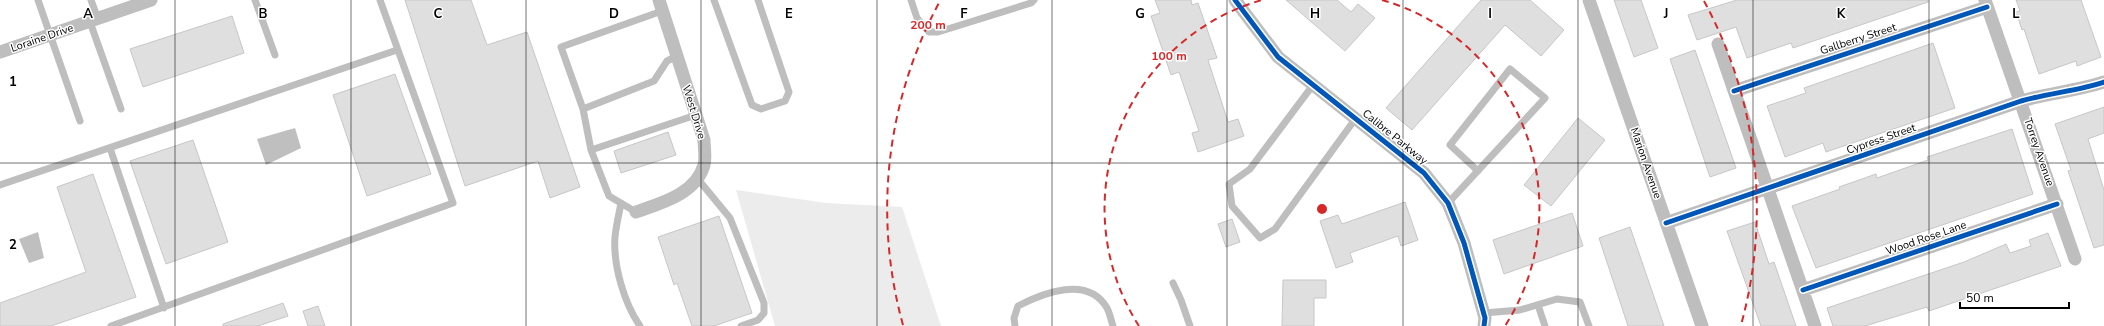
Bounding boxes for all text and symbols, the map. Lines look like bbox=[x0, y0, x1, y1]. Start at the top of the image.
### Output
text: A bbox=[83, 5, 93, 23]
text: B bbox=[259, 5, 268, 23]
text: C bbox=[434, 5, 443, 23]
text: D bbox=[609, 5, 619, 23]
text: E bbox=[785, 5, 793, 23]
text: F bbox=[960, 5, 968, 23]
text: G bbox=[1135, 5, 1145, 23]
text: H bbox=[1310, 5, 1320, 23]
text: I bbox=[1488, 5, 1492, 23]
text: J bbox=[1663, 5, 1668, 23]
text: K bbox=[1837, 5, 1846, 23]
text: L bbox=[2012, 5, 2020, 23]
text: 200 m bbox=[910, 17, 946, 33]
street label: Loraine Drive bbox=[9, 20, 75, 56]
street label: Gallberry Street bbox=[1818, 20, 1898, 58]
text: 100 m bbox=[1151, 48, 1187, 64]
text: 1 bbox=[9, 73, 17, 91]
street label: West Drive bbox=[679, 83, 709, 141]
street label: Calibre Parkway bbox=[1359, 106, 1431, 168]
street label: Torrey Avenue bbox=[2020, 116, 2058, 188]
street label: Cypress Street bbox=[1844, 120, 1918, 158]
street label: Marion Avenue bbox=[1627, 125, 1665, 201]
centre of rings bbox=[1315, 202, 1329, 216]
street label: Wood Rose Lane bbox=[1884, 217, 1968, 259]
text: 2 bbox=[9, 236, 17, 254]
scale bar bbox=[1960, 284, 2069, 310]
text: 50 m bbox=[1966, 290, 1994, 306]

